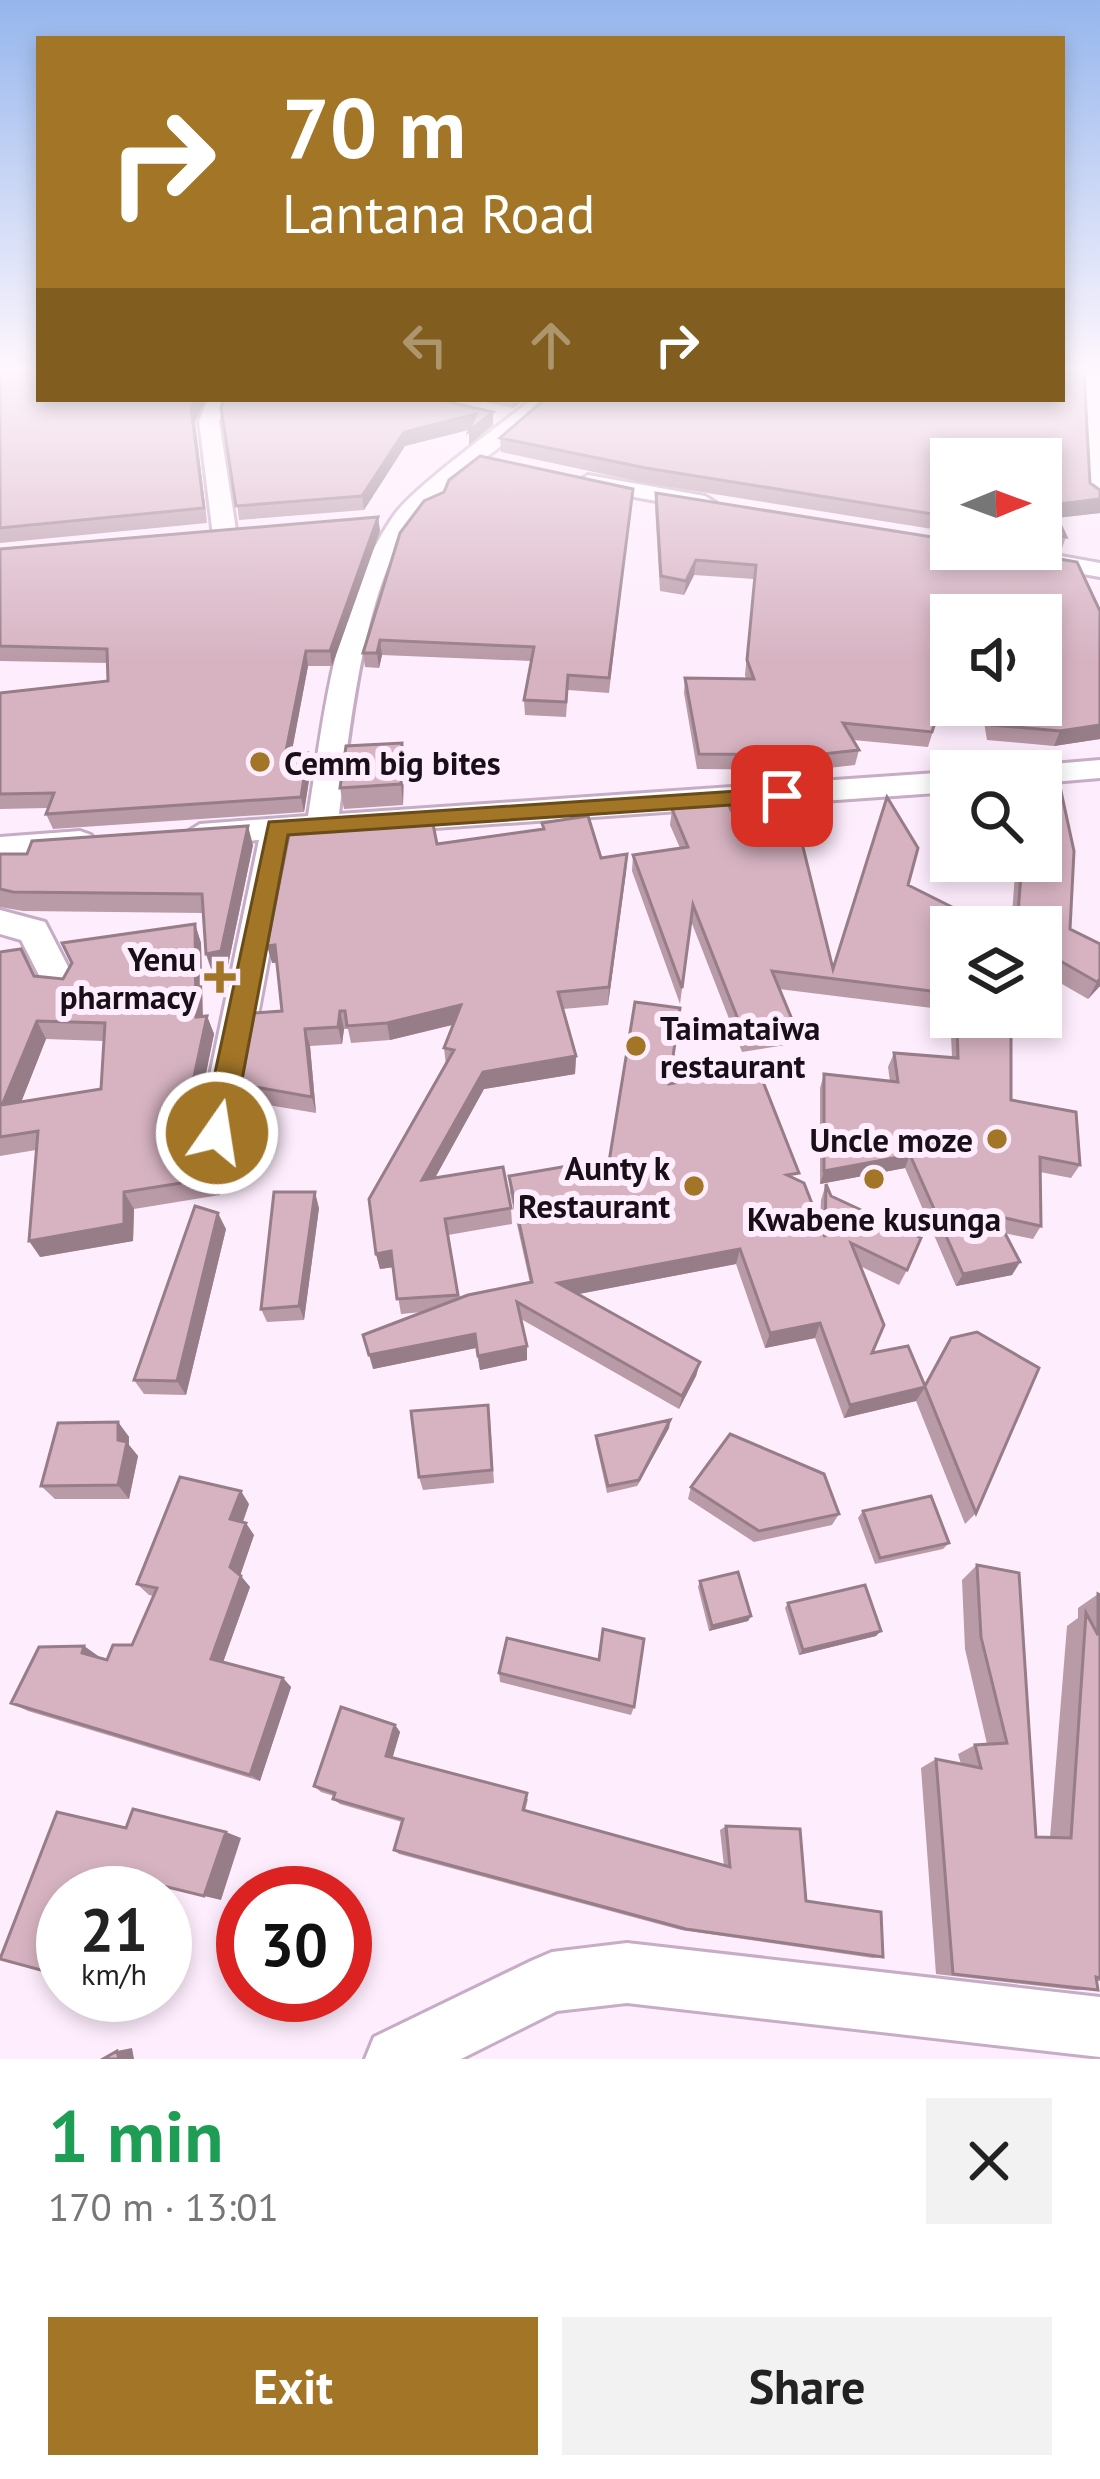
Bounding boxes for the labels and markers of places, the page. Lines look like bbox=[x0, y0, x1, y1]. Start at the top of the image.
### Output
place label: Cemm big bites bbox=[284, 741, 501, 784]
pin bbox=[731, 745, 833, 847]
marker: Cemm big bites bbox=[247, 749, 273, 775]
place label: Yenu pharmacy bbox=[60, 937, 197, 1018]
marker: Yenu pharmacy bbox=[207, 964, 233, 990]
place label: Taimataiwa restaurant bbox=[660, 1006, 820, 1087]
marker: Taimataiwa restaurant bbox=[623, 1033, 649, 1059]
place label: Uncle moze bbox=[810, 1118, 973, 1161]
marker: Uncle moze bbox=[984, 1126, 1010, 1152]
place label: Aunty k Restaurant bbox=[518, 1146, 671, 1227]
marker: Kwabene kusunga bbox=[861, 1166, 887, 1192]
marker: Aunty k Restaurant bbox=[681, 1173, 707, 1199]
place label: Kwabene kusunga bbox=[747, 1197, 1001, 1240]

